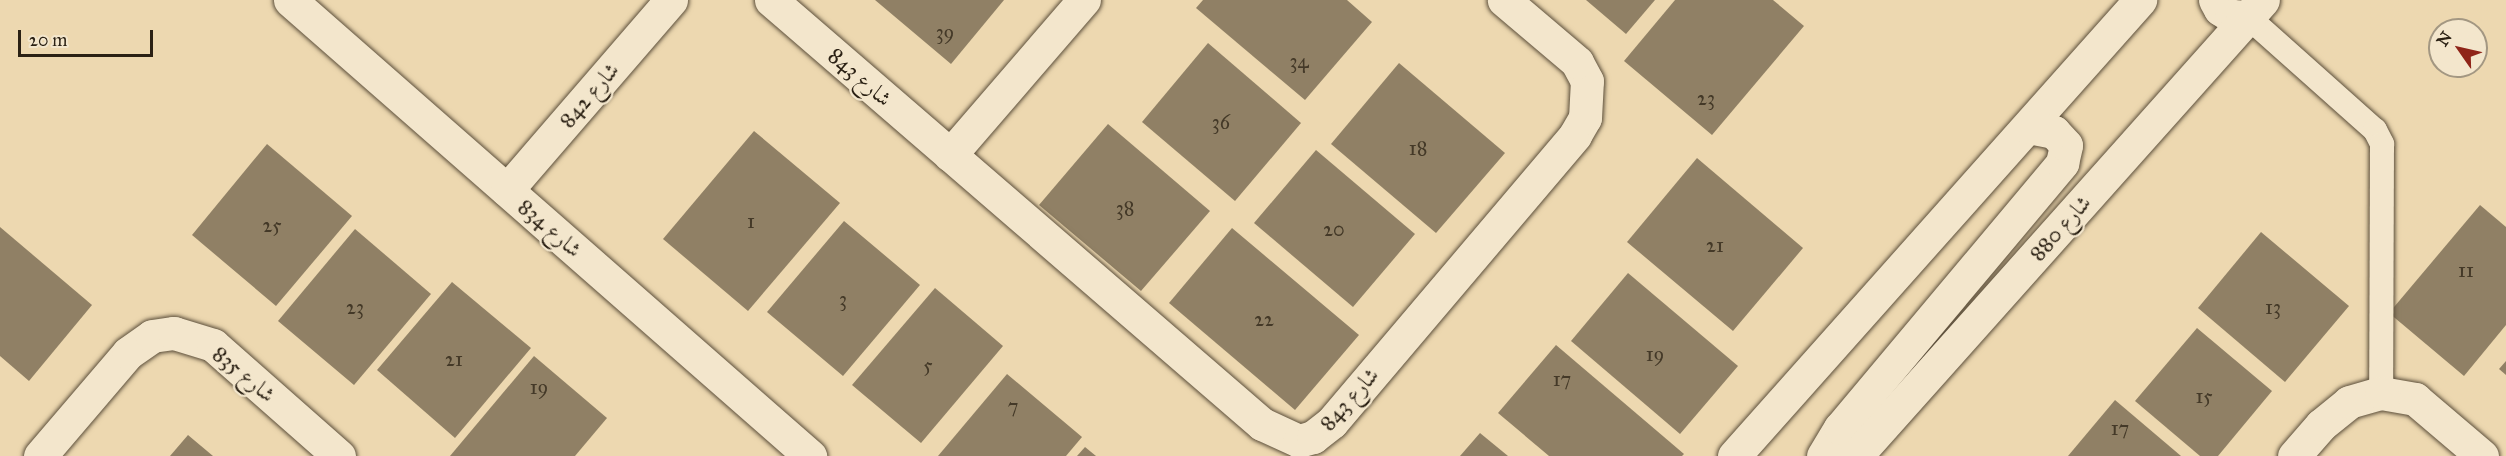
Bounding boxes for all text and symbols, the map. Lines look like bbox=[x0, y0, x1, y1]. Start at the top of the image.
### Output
scale bar bbox=[21, 18, 156, 56]
north arrow bbox=[2428, 18, 2488, 78]
house number: 39 bbox=[936, 20, 954, 44]
text: N bbox=[2433, 28, 2456, 50]
text: 20 m bbox=[29, 29, 67, 51]
street label: شارع 843 bbox=[823, 42, 897, 112]
house number: 34 bbox=[1289, 49, 1309, 73]
street label: شارع 842 bbox=[554, 57, 624, 133]
house number: 23 bbox=[1697, 86, 1715, 110]
house number: 36 bbox=[1212, 110, 1230, 134]
house number: 18 bbox=[1409, 136, 1427, 160]
street label: شارع 880 bbox=[2024, 190, 2096, 266]
street label: شارع 834 bbox=[513, 193, 587, 263]
house number: 38 bbox=[1116, 196, 1134, 220]
house number: 1 bbox=[747, 209, 755, 233]
house number: 25 bbox=[262, 213, 282, 237]
house number: 20 bbox=[1323, 217, 1345, 241]
house number: 21 bbox=[1706, 233, 1724, 257]
house number: 11 bbox=[2458, 258, 2474, 282]
house number: 3 bbox=[839, 287, 847, 311]
house number: 23 bbox=[346, 295, 364, 319]
house number: 13 bbox=[2265, 295, 2281, 319]
house number: 22 bbox=[1254, 307, 1274, 331]
street label: شارع 835 bbox=[207, 340, 281, 408]
house number: 19 bbox=[1646, 342, 1664, 366]
house number: 21 bbox=[445, 347, 463, 371]
house number: 5 bbox=[923, 353, 933, 377]
street label: شارع 843 bbox=[1314, 362, 1384, 436]
house number: 17 bbox=[1553, 367, 1571, 391]
house number: 19 bbox=[530, 375, 548, 399]
house number: 15 bbox=[2195, 384, 2213, 408]
house number: 7 bbox=[1008, 394, 1018, 418]
house number: 17 bbox=[2111, 416, 2129, 440]

